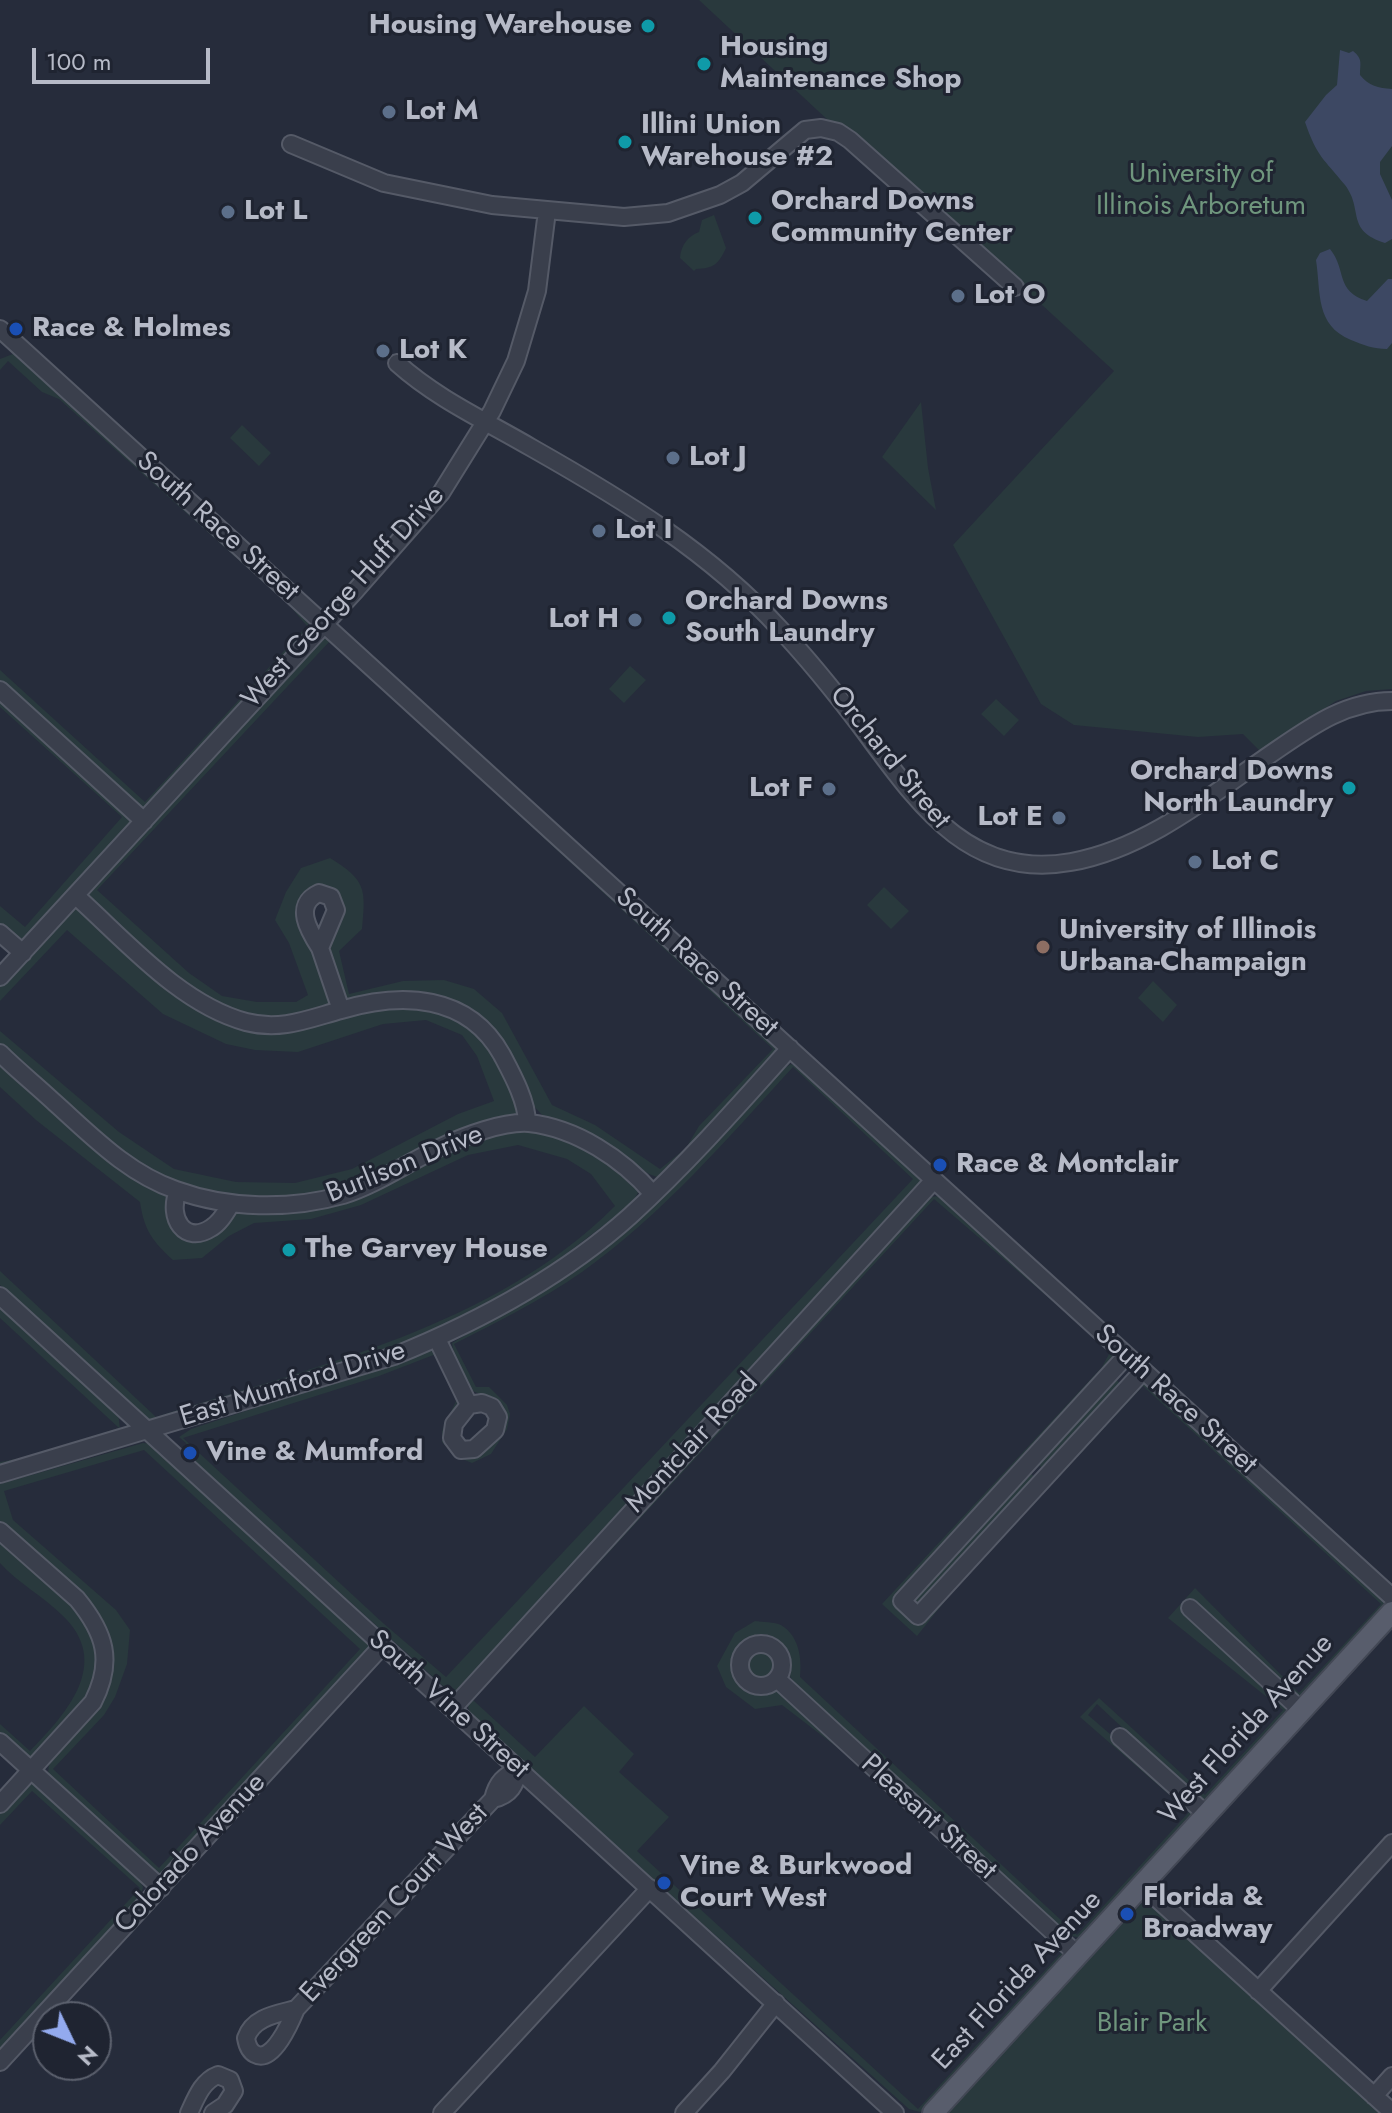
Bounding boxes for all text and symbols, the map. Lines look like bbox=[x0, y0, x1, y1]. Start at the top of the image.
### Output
place label: Housing Warehouse bbox=[369, 9, 632, 43]
marker: Housing Warehouse bbox=[639, 17, 657, 35]
place label: Housing Maintenance Shop bbox=[720, 31, 962, 97]
scale bar bbox=[36, 32, 214, 82]
text: 100 m bbox=[46, 44, 112, 79]
marker: Housing Maintenance Shop bbox=[695, 55, 713, 73]
place label: Lot M bbox=[405, 95, 479, 129]
marker: Lot M bbox=[380, 103, 398, 121]
place label: Illini Union Warehouse #2 bbox=[641, 109, 833, 175]
marker: Illini Union Warehouse #2 bbox=[616, 133, 634, 151]
park label: University of Illinois Arboretum bbox=[1096, 158, 1306, 224]
place label: Orchard Downs Community Center bbox=[771, 185, 1013, 251]
place label: Lot L bbox=[244, 195, 307, 229]
marker: Lot L bbox=[219, 203, 237, 221]
marker: Orchard Downs Community Center bbox=[746, 209, 764, 227]
place label: Lot O bbox=[974, 279, 1046, 313]
marker: Lot O bbox=[949, 287, 967, 305]
place label: Race & Holmes bbox=[32, 312, 231, 346]
marker: Race & Holmes bbox=[7, 320, 25, 338]
place label: Lot K bbox=[399, 334, 467, 368]
marker: Lot K bbox=[374, 342, 392, 360]
place label: Lot J bbox=[689, 441, 747, 475]
street label: South Race Street bbox=[129, 445, 305, 609]
marker: Lot J bbox=[664, 449, 682, 467]
street label: West George Huff Drive bbox=[235, 480, 453, 716]
place label: Lot I bbox=[615, 514, 673, 548]
marker: Lot I bbox=[590, 522, 608, 540]
place label: Orchard Downs South Laundry bbox=[685, 585, 888, 651]
place label: Lot H bbox=[548, 603, 619, 637]
marker: Orchard Downs South Laundry bbox=[660, 609, 678, 627]
marker: Lot H bbox=[626, 611, 644, 629]
street label: Orchard Street bbox=[821, 680, 957, 836]
place label: Orchard Downs North Laundry bbox=[1130, 755, 1333, 821]
place label: Lot F bbox=[749, 772, 813, 806]
marker: Orchard Downs North Laundry bbox=[1340, 779, 1358, 797]
marker: Lot F bbox=[820, 780, 838, 798]
place label: Lot E bbox=[978, 801, 1043, 835]
marker: Lot E bbox=[1050, 809, 1068, 827]
place label: Lot C bbox=[1211, 845, 1279, 879]
marker: Lot C bbox=[1186, 853, 1204, 871]
street label: South Race Street bbox=[608, 881, 784, 1045]
place label: University of Illinois Urbana-Champaign bbox=[1059, 914, 1316, 980]
marker: University of Illinois Urbana-Champaign bbox=[1034, 938, 1052, 956]
street label: Burlison Drive bbox=[322, 1118, 488, 1212]
place label: Race & Montclair bbox=[956, 1148, 1179, 1182]
marker: Race & Montclair bbox=[931, 1156, 949, 1174]
place label: The Garvey House bbox=[305, 1233, 548, 1267]
marker: The Garvey House bbox=[280, 1241, 298, 1259]
street label: South Race Street bbox=[1087, 1318, 1263, 1482]
street label: East Mumford Drive bbox=[176, 1335, 410, 1435]
street label: Montclair Road bbox=[620, 1367, 766, 1521]
place label: Vine & Mumford bbox=[206, 1436, 423, 1470]
marker: Vine & Mumford bbox=[181, 1444, 199, 1462]
street label: South Vine Street bbox=[360, 1624, 536, 1786]
street label: West Florida Avenue bbox=[1153, 1628, 1341, 1832]
street label: Pleasant Street bbox=[853, 1748, 1003, 1888]
street label: Colorado Avenue bbox=[108, 1767, 274, 1941]
street label: Evergreen Court West bbox=[294, 1798, 496, 2010]
place label: Vine & Burkwood Court West bbox=[680, 1850, 912, 1916]
marker: Vine & Burkwood Court West bbox=[655, 1874, 673, 1892]
place label: Florida & Broadway bbox=[1143, 1881, 1272, 1947]
street label: East Florida Avenue bbox=[926, 1884, 1110, 2078]
marker: Florida & Broadway bbox=[1118, 1905, 1136, 1923]
north arrow bbox=[32, 2001, 112, 2081]
park label: Blair Park bbox=[1097, 2007, 1207, 2041]
text: N bbox=[70, 2039, 106, 2073]

